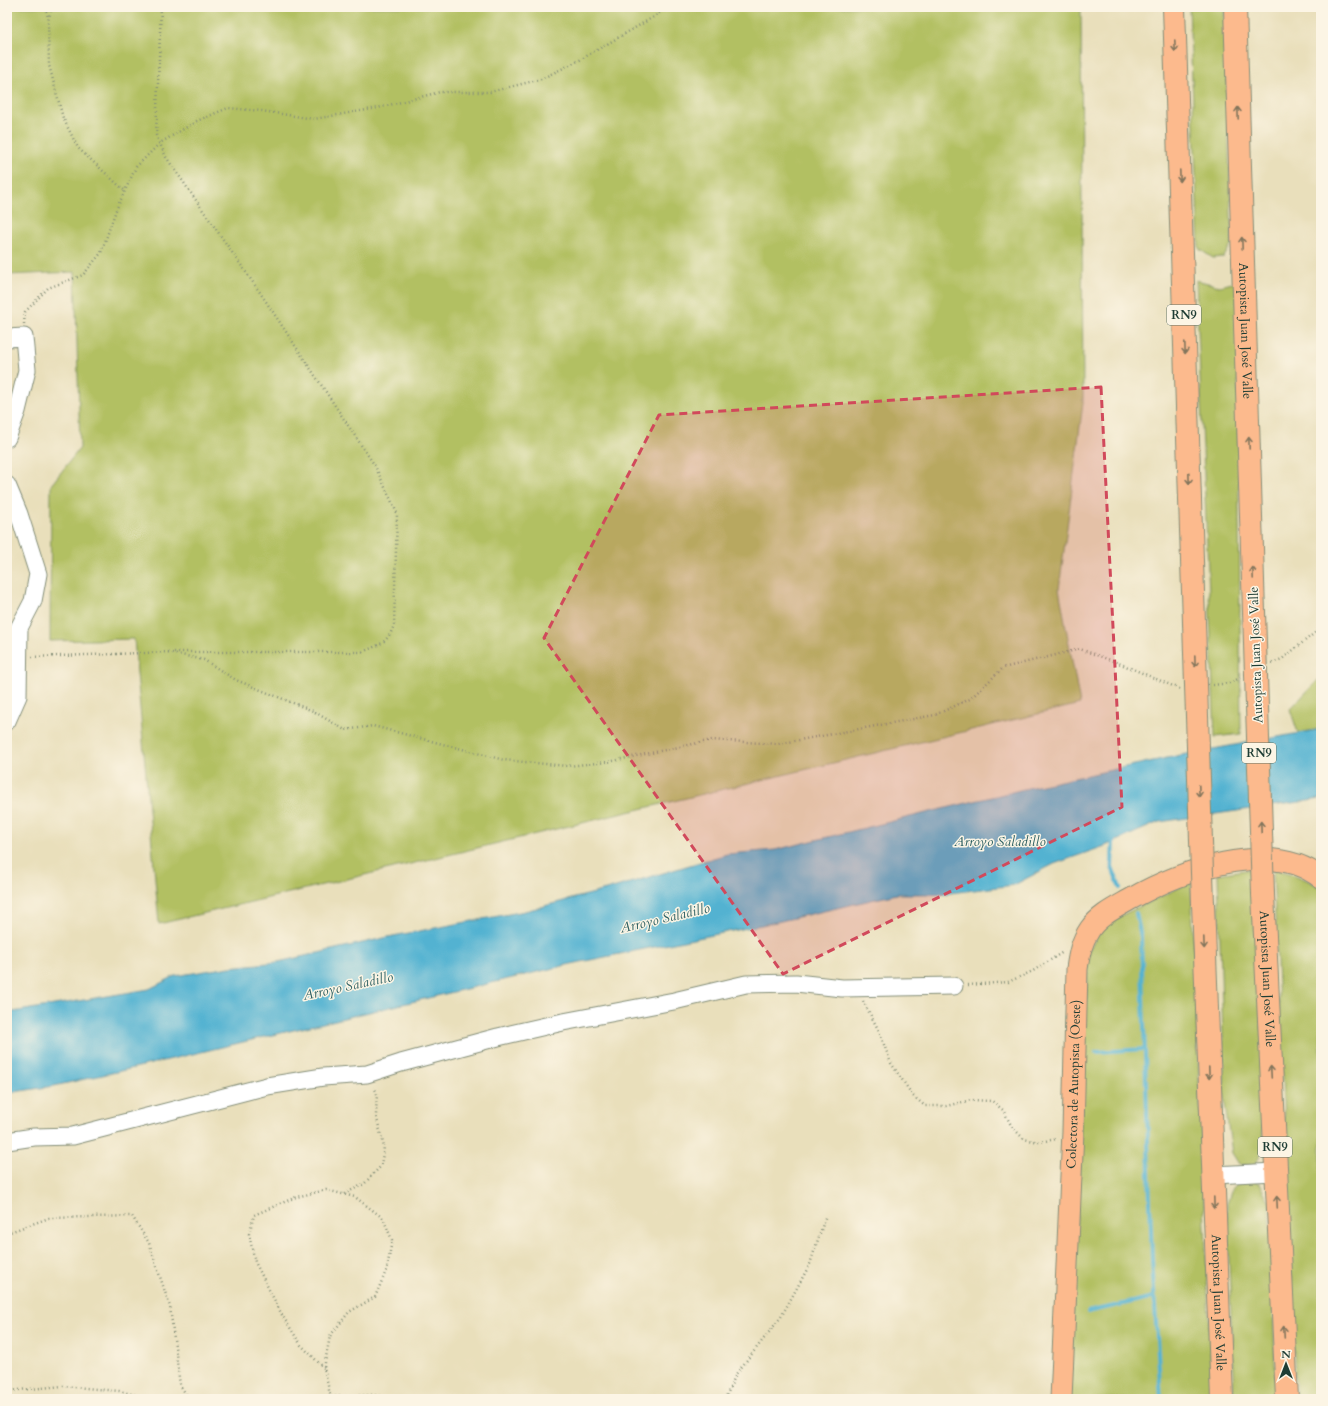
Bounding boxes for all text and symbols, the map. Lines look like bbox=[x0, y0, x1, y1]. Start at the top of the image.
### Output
one-way arrow bbox=[1172, 39, 1179, 52]
one-way arrow bbox=[1234, 107, 1242, 120]
one-way arrow bbox=[1176, 169, 1183, 182]
one-way arrow bbox=[1239, 237, 1246, 250]
street label: Autopista Juan José Valle bbox=[1234, 262, 1256, 400]
road number: RN9 bbox=[1167, 305, 1201, 325]
one-way arrow bbox=[1181, 341, 1189, 354]
one-way arrow bbox=[1245, 437, 1253, 450]
one-way arrow bbox=[1186, 471, 1193, 484]
one-way arrow bbox=[1249, 567, 1257, 580]
street label: Autopista Juan José Valle bbox=[1245, 586, 1267, 724]
one-way arrow bbox=[1192, 654, 1199, 667]
road number: RN9 bbox=[1242, 743, 1276, 763]
one-way arrow bbox=[1196, 784, 1203, 797]
one-way arrow bbox=[1257, 821, 1265, 834]
water label: Arroyo Saladillo bbox=[953, 832, 1046, 851]
water label: Arroyo Saladillo bbox=[617, 898, 712, 938]
street label: Autopista Juan José Valle bbox=[1255, 910, 1279, 1048]
one-way arrow bbox=[1201, 936, 1208, 949]
water label: Arroyo Saladillo bbox=[300, 967, 395, 1005]
street label: Colectora de Autopista (Oeste) bbox=[1062, 1000, 1085, 1169]
one-way arrow bbox=[1206, 1066, 1213, 1079]
one-way arrow bbox=[1268, 1066, 1275, 1079]
road number: RN9 bbox=[1258, 1137, 1292, 1157]
one-way arrow bbox=[1211, 1196, 1218, 1209]
one-way arrow bbox=[1274, 1196, 1281, 1209]
street label: Autopista Juan José Valle bbox=[1207, 1234, 1230, 1371]
one-way arrow bbox=[1280, 1326, 1287, 1339]
north arrow bbox=[1266, 1344, 1306, 1384]
text: N bbox=[1281, 1347, 1291, 1362]

